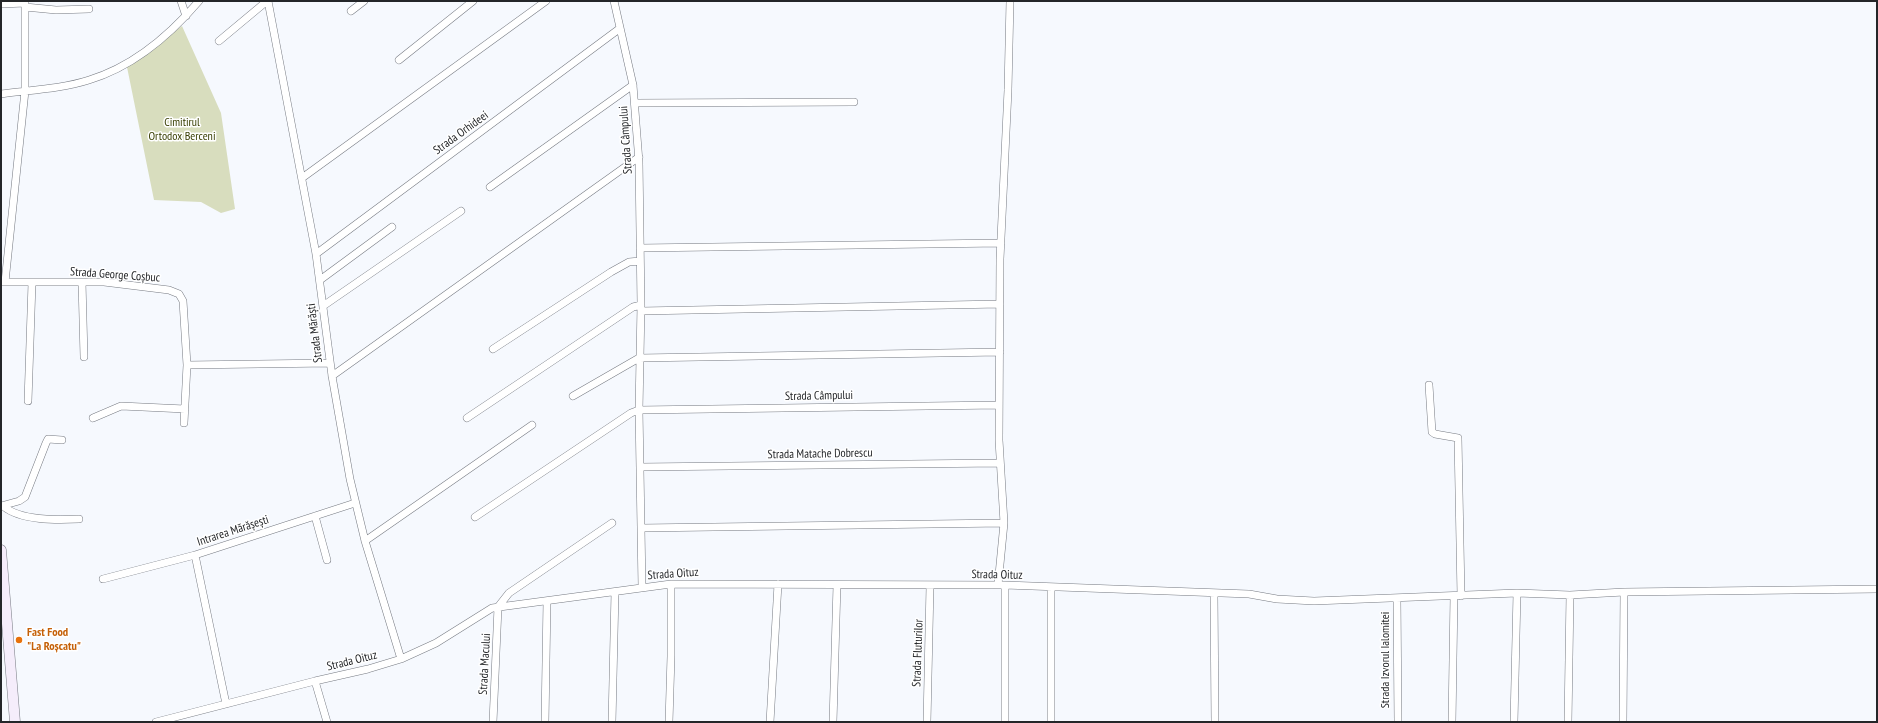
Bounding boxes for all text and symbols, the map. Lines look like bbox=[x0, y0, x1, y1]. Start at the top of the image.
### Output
street label: Strada Câmpului bbox=[616, 105, 636, 175]
street label: Strada Orhideei bbox=[431, 108, 491, 158]
park label: Cimitirul Ortodox Berceni bbox=[149, 116, 215, 144]
street label: Strada George Coșbuc bbox=[70, 265, 160, 285]
street label: Strada Mărăști bbox=[304, 303, 326, 363]
street label: Strada Câmpului bbox=[785, 388, 853, 404]
street label: Strada Matache Dobrescu bbox=[767, 446, 873, 462]
street label: Intrarea Mărășești bbox=[195, 513, 271, 549]
street label: Strada Oituz bbox=[647, 565, 699, 583]
street label: Strada Oituz bbox=[971, 567, 1023, 583]
street label: Strada Izvorul Ialomitei bbox=[1379, 612, 1393, 708]
street label: Strada Fluturilor bbox=[910, 619, 926, 687]
place label: Fast Food "La Roșcatu" bbox=[27, 626, 81, 654]
street label: Strada Macului bbox=[476, 633, 494, 695]
marker: Fast Food "La Roșcatu" bbox=[14, 635, 24, 645]
street label: Strada Oituz bbox=[325, 648, 379, 674]

